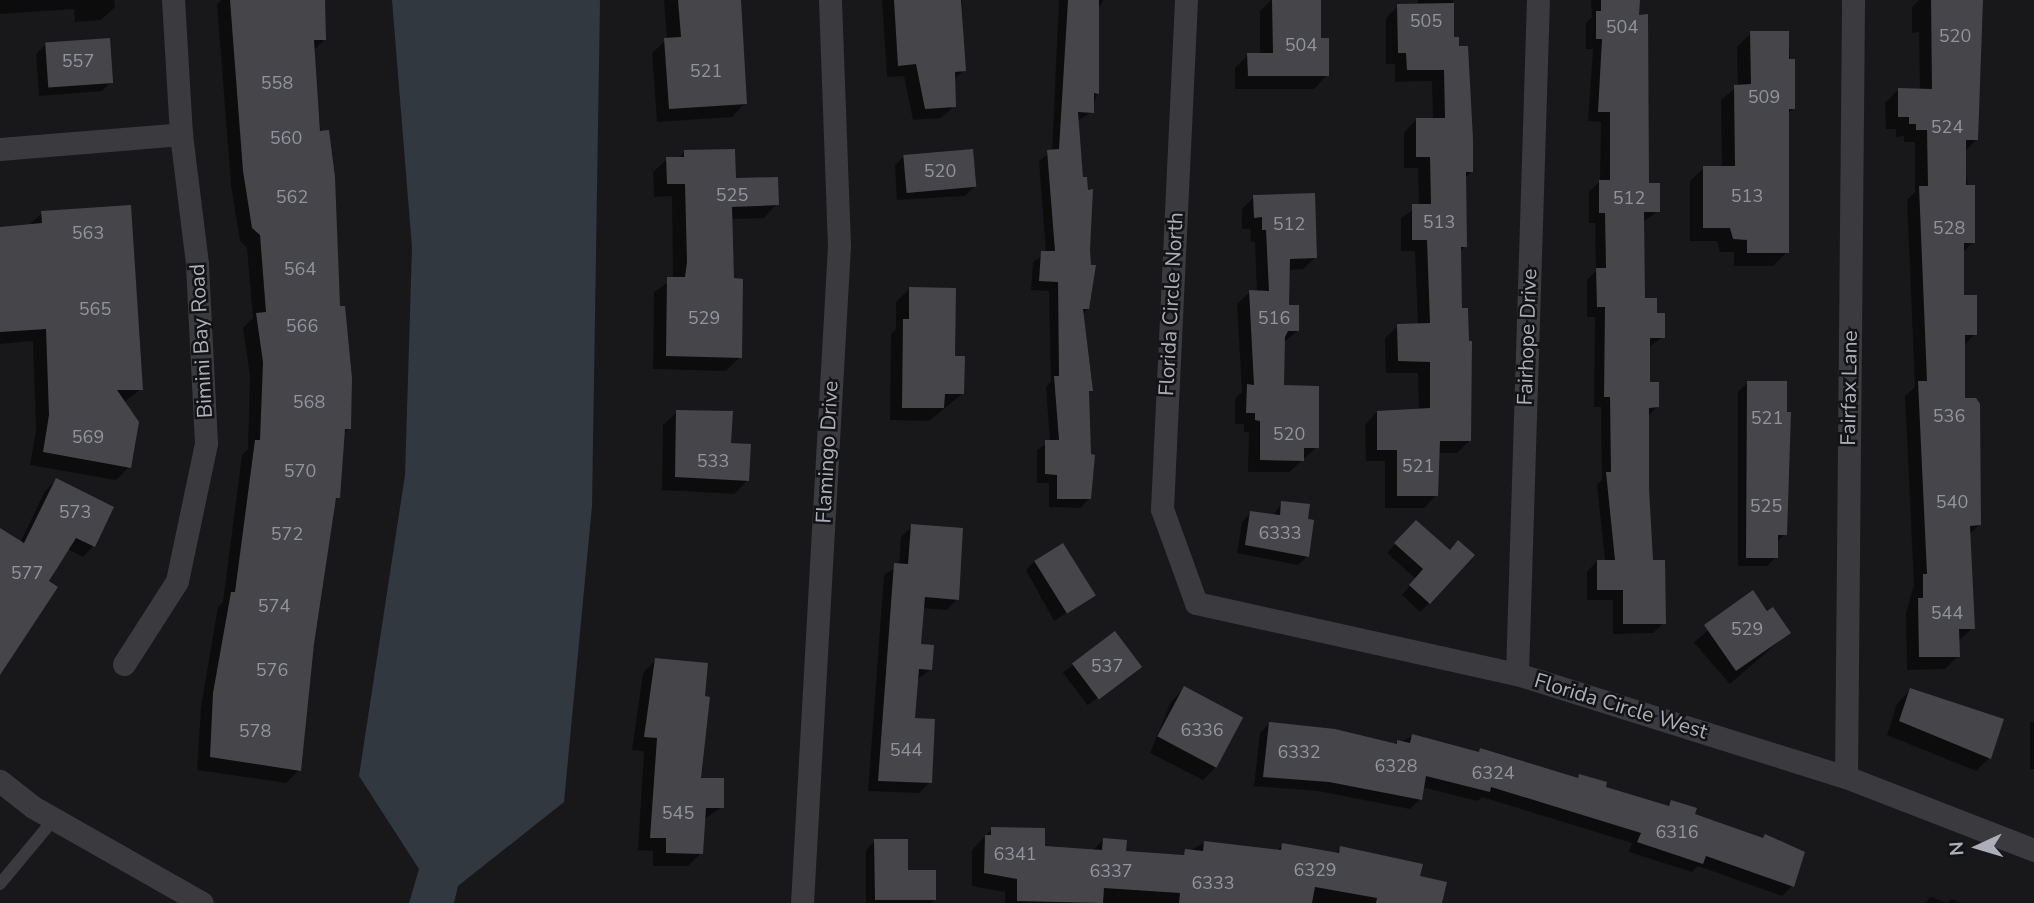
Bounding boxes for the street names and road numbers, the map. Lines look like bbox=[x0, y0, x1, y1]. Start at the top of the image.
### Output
street label: Florida Circle North bbox=[1154, 212, 1188, 396]
street label: Bimini Bay Road bbox=[184, 263, 218, 419]
street label: Fairhope Drive bbox=[1512, 268, 1542, 406]
street label: Fairfax Lane bbox=[1835, 330, 1863, 446]
street label: Flamingo Drive bbox=[811, 380, 843, 524]
street label: Florida Circle West bbox=[1531, 668, 1711, 744]

